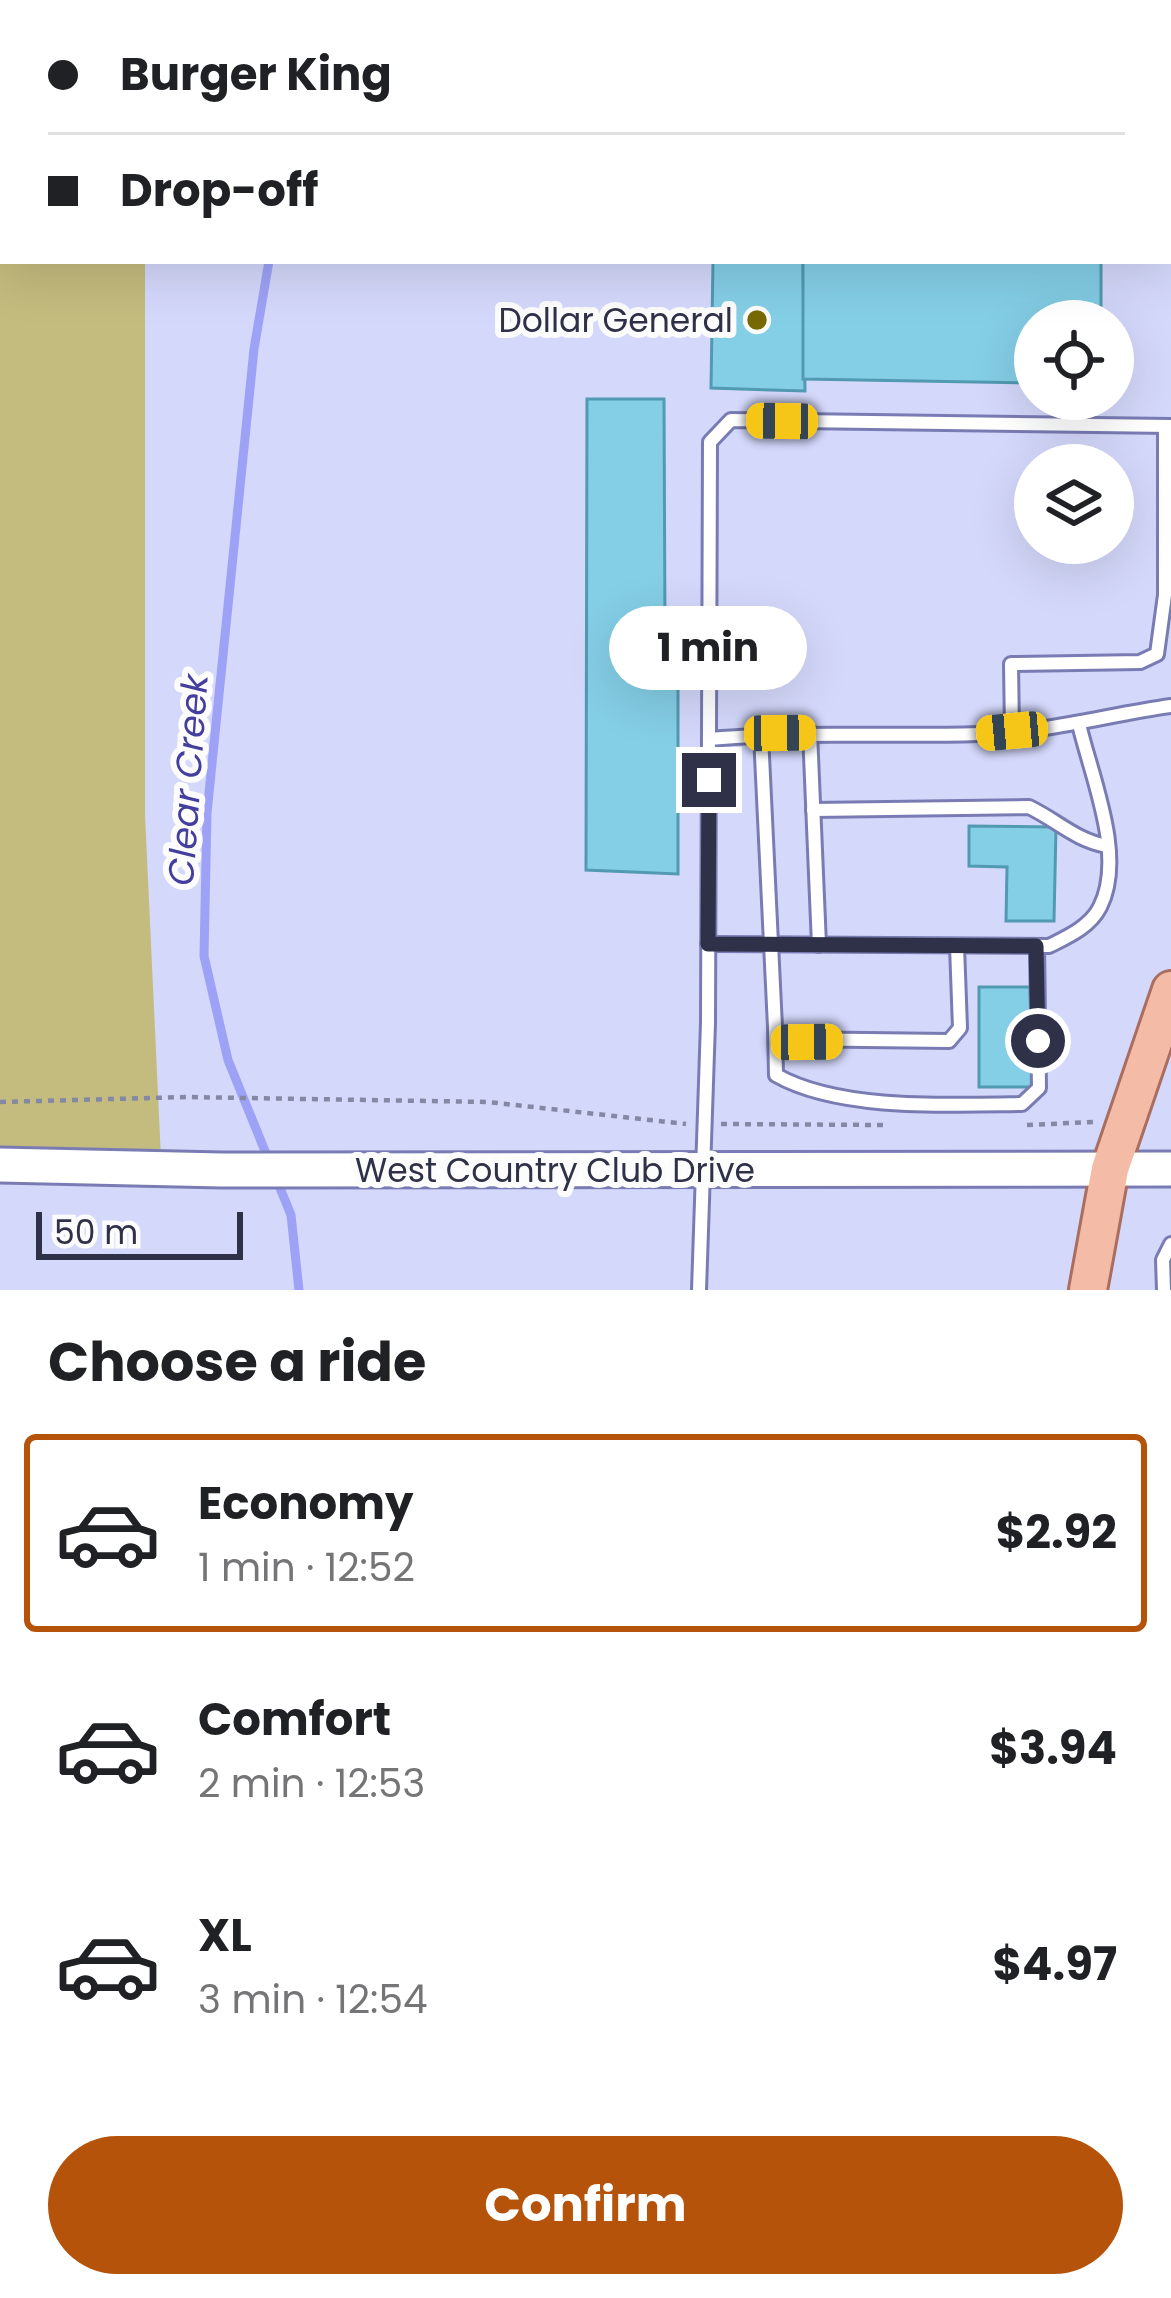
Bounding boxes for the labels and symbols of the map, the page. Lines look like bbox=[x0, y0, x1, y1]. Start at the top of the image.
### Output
place label: Dollar General bbox=[498, 297, 733, 344]
marker: Dollar General bbox=[744, 307, 770, 333]
car bbox=[746, 402, 818, 440]
callout: 1 min bbox=[610, 606, 808, 690]
water label: Clear Creek bbox=[155, 671, 221, 887]
car bbox=[975, 710, 1049, 752]
car bbox=[744, 714, 816, 752]
route end bbox=[682, 753, 736, 807]
route start bbox=[1011, 1014, 1065, 1068]
car bbox=[771, 1023, 843, 1061]
street label: West Country Club Drive bbox=[355, 1147, 755, 1194]
scale bar bbox=[36, 1206, 243, 1259]

